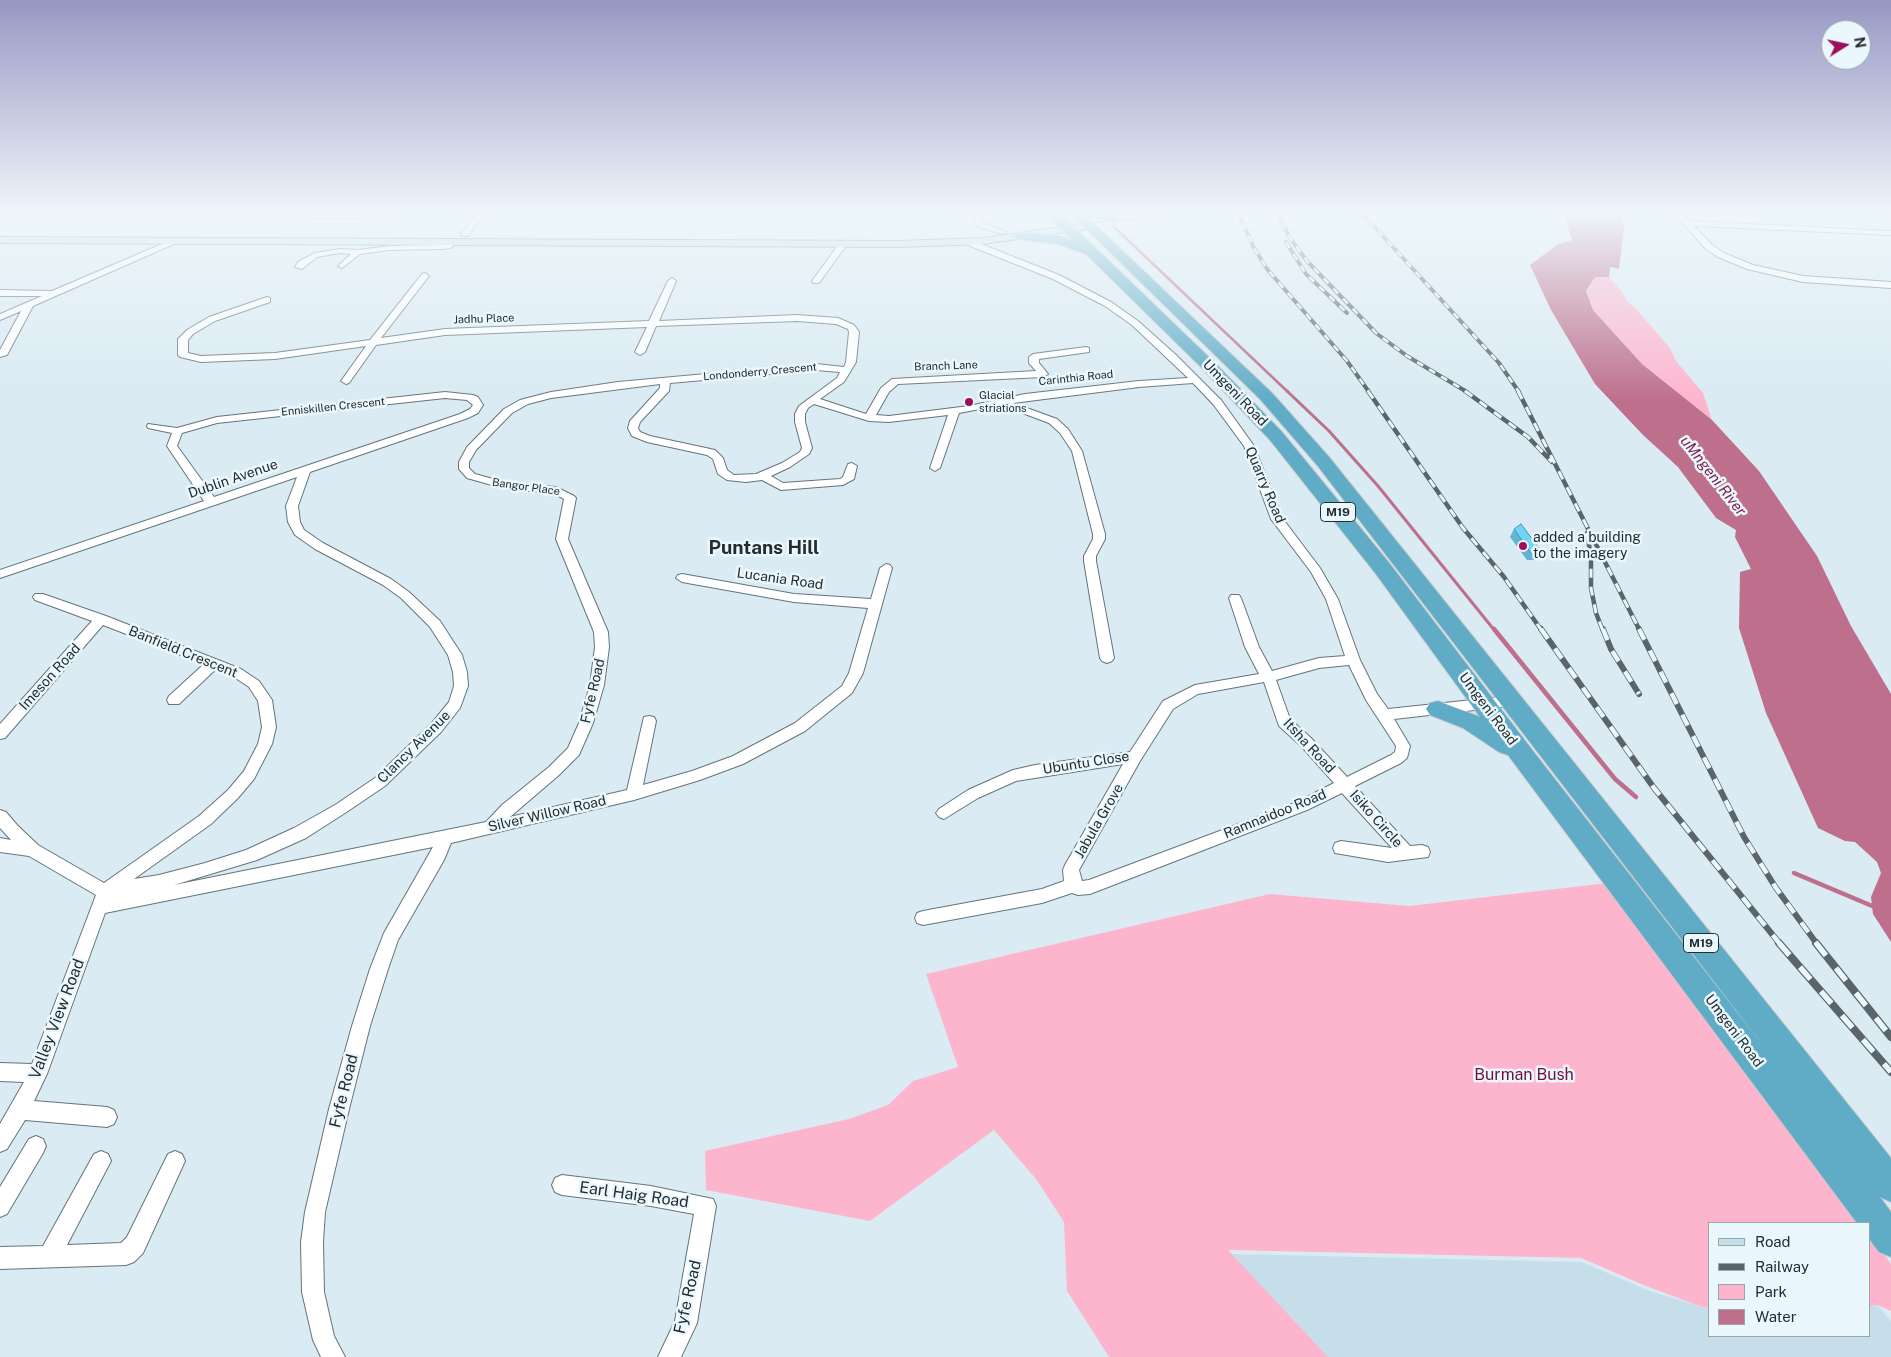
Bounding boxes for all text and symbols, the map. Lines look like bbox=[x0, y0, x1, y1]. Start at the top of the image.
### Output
north arrow bbox=[1821, 20, 1871, 70]
text: N bbox=[1851, 36, 1869, 49]
street label: Jadhu Place bbox=[453, 311, 515, 327]
street label: Umgeni Road bbox=[1199, 356, 1271, 430]
street label: Branch Lane bbox=[914, 358, 978, 374]
street label: Londonderry Crescent bbox=[703, 360, 817, 384]
street label: Carinthia Road bbox=[1038, 368, 1114, 388]
place label: Glacial striations bbox=[979, 389, 1027, 415]
street label: Enniskillen Crescent bbox=[280, 395, 386, 419]
marker: Glacial striations bbox=[963, 396, 975, 408]
water label: uMngeni River bbox=[1676, 432, 1750, 520]
street label: Quarry Road bbox=[1241, 444, 1289, 526]
street label: Dublin Avenue bbox=[186, 456, 280, 502]
street label: Bangor Place bbox=[491, 476, 561, 498]
road number: M19 bbox=[1320, 502, 1356, 522]
place label: added a building to the imagery bbox=[1533, 530, 1641, 562]
district label: Puntans Hill bbox=[709, 537, 819, 559]
marker: added a building to the imagery bbox=[1517, 540, 1529, 552]
street label: Lucania Road bbox=[736, 565, 824, 593]
street label: Banfield Crescent bbox=[126, 622, 240, 682]
street label: Imeson Road bbox=[16, 640, 84, 714]
street label: Fyfe Road bbox=[577, 657, 609, 725]
street label: Umgeni Road bbox=[1455, 669, 1521, 749]
street label: Clancy Avenue bbox=[374, 707, 454, 787]
street label: Itsha Road bbox=[1279, 715, 1339, 777]
street label: Ubuntu Close bbox=[1041, 748, 1131, 778]
street label: Jabula Grove bbox=[1071, 781, 1127, 861]
street label: Ramnaidoo Road bbox=[1221, 786, 1329, 842]
street label: Isiko Circle bbox=[1346, 787, 1406, 851]
street label: Silver Willow Road bbox=[486, 792, 608, 836]
road number: M19 bbox=[1684, 934, 1718, 952]
street label: Valley View Road bbox=[25, 956, 89, 1082]
street label: Umgeni Road bbox=[1701, 991, 1767, 1071]
street label: Fyfe Road bbox=[326, 1052, 362, 1130]
park label: Burman Bush bbox=[1474, 1065, 1574, 1085]
street label: Earl Haig Road bbox=[578, 1178, 690, 1212]
legend bbox=[1708, 1222, 1871, 1337]
text: Road bbox=[1755, 1233, 1791, 1250]
street label: Fyfe Road bbox=[670, 1258, 706, 1336]
text: Railway bbox=[1755, 1258, 1809, 1275]
text: Park bbox=[1755, 1283, 1787, 1300]
text: Water bbox=[1755, 1308, 1797, 1325]

